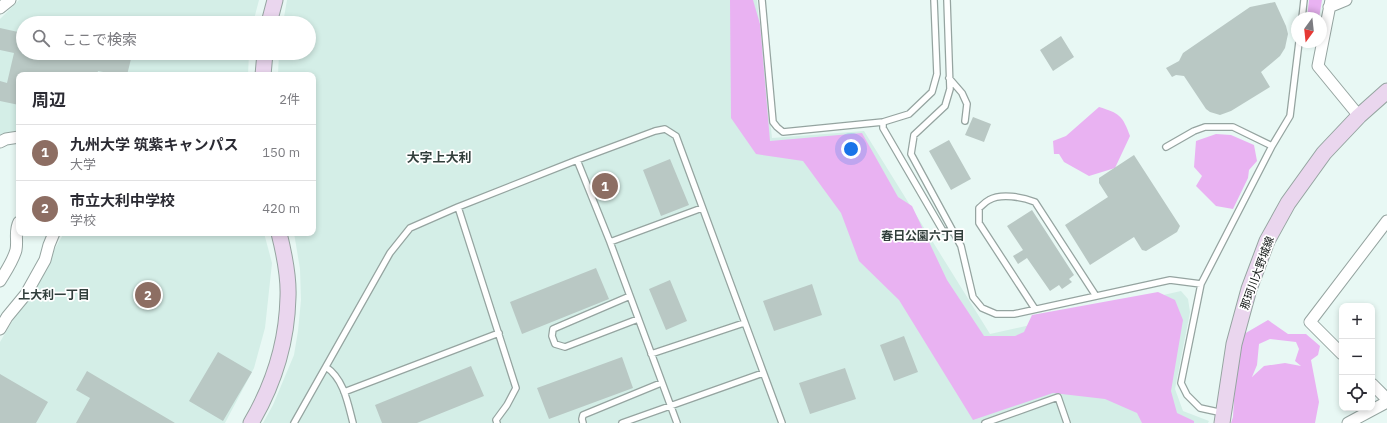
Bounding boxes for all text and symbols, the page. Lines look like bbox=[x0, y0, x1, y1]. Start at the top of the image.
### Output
north arrow bbox=[1291, 12, 1327, 48]
search box bbox=[16, 16, 316, 60]
icon: search bbox=[30, 27, 52, 49]
text: ここで検索 bbox=[62, 30, 137, 49]
text: 周辺 bbox=[32, 89, 66, 111]
text: 2件 bbox=[279, 91, 300, 108]
text: 九州大学 筑紫キャンパス bbox=[70, 135, 239, 154]
your location bbox=[841, 139, 861, 159]
text: 1 bbox=[41, 144, 49, 161]
text: 150 m bbox=[262, 144, 300, 161]
district label: 大字上大利 bbox=[406, 149, 472, 166]
text: 大学 bbox=[70, 156, 96, 173]
pin: 1 bbox=[592, 171, 618, 201]
text: 市立大利中学校 bbox=[70, 191, 175, 210]
text: 2 bbox=[41, 200, 49, 217]
text: 420 m bbox=[262, 200, 300, 217]
text: 学校 bbox=[70, 212, 96, 229]
district label: 春日公園六丁目 bbox=[881, 228, 965, 243]
street label: 那珂川大野城線 bbox=[1237, 234, 1277, 312]
pin: 2 bbox=[135, 280, 161, 310]
district label: 上大利一丁目 bbox=[18, 287, 90, 302]
map controls bbox=[1339, 303, 1375, 411]
button: + bbox=[1339, 303, 1375, 339]
button: − bbox=[1339, 339, 1375, 375]
button: locate bbox=[1339, 375, 1375, 411]

